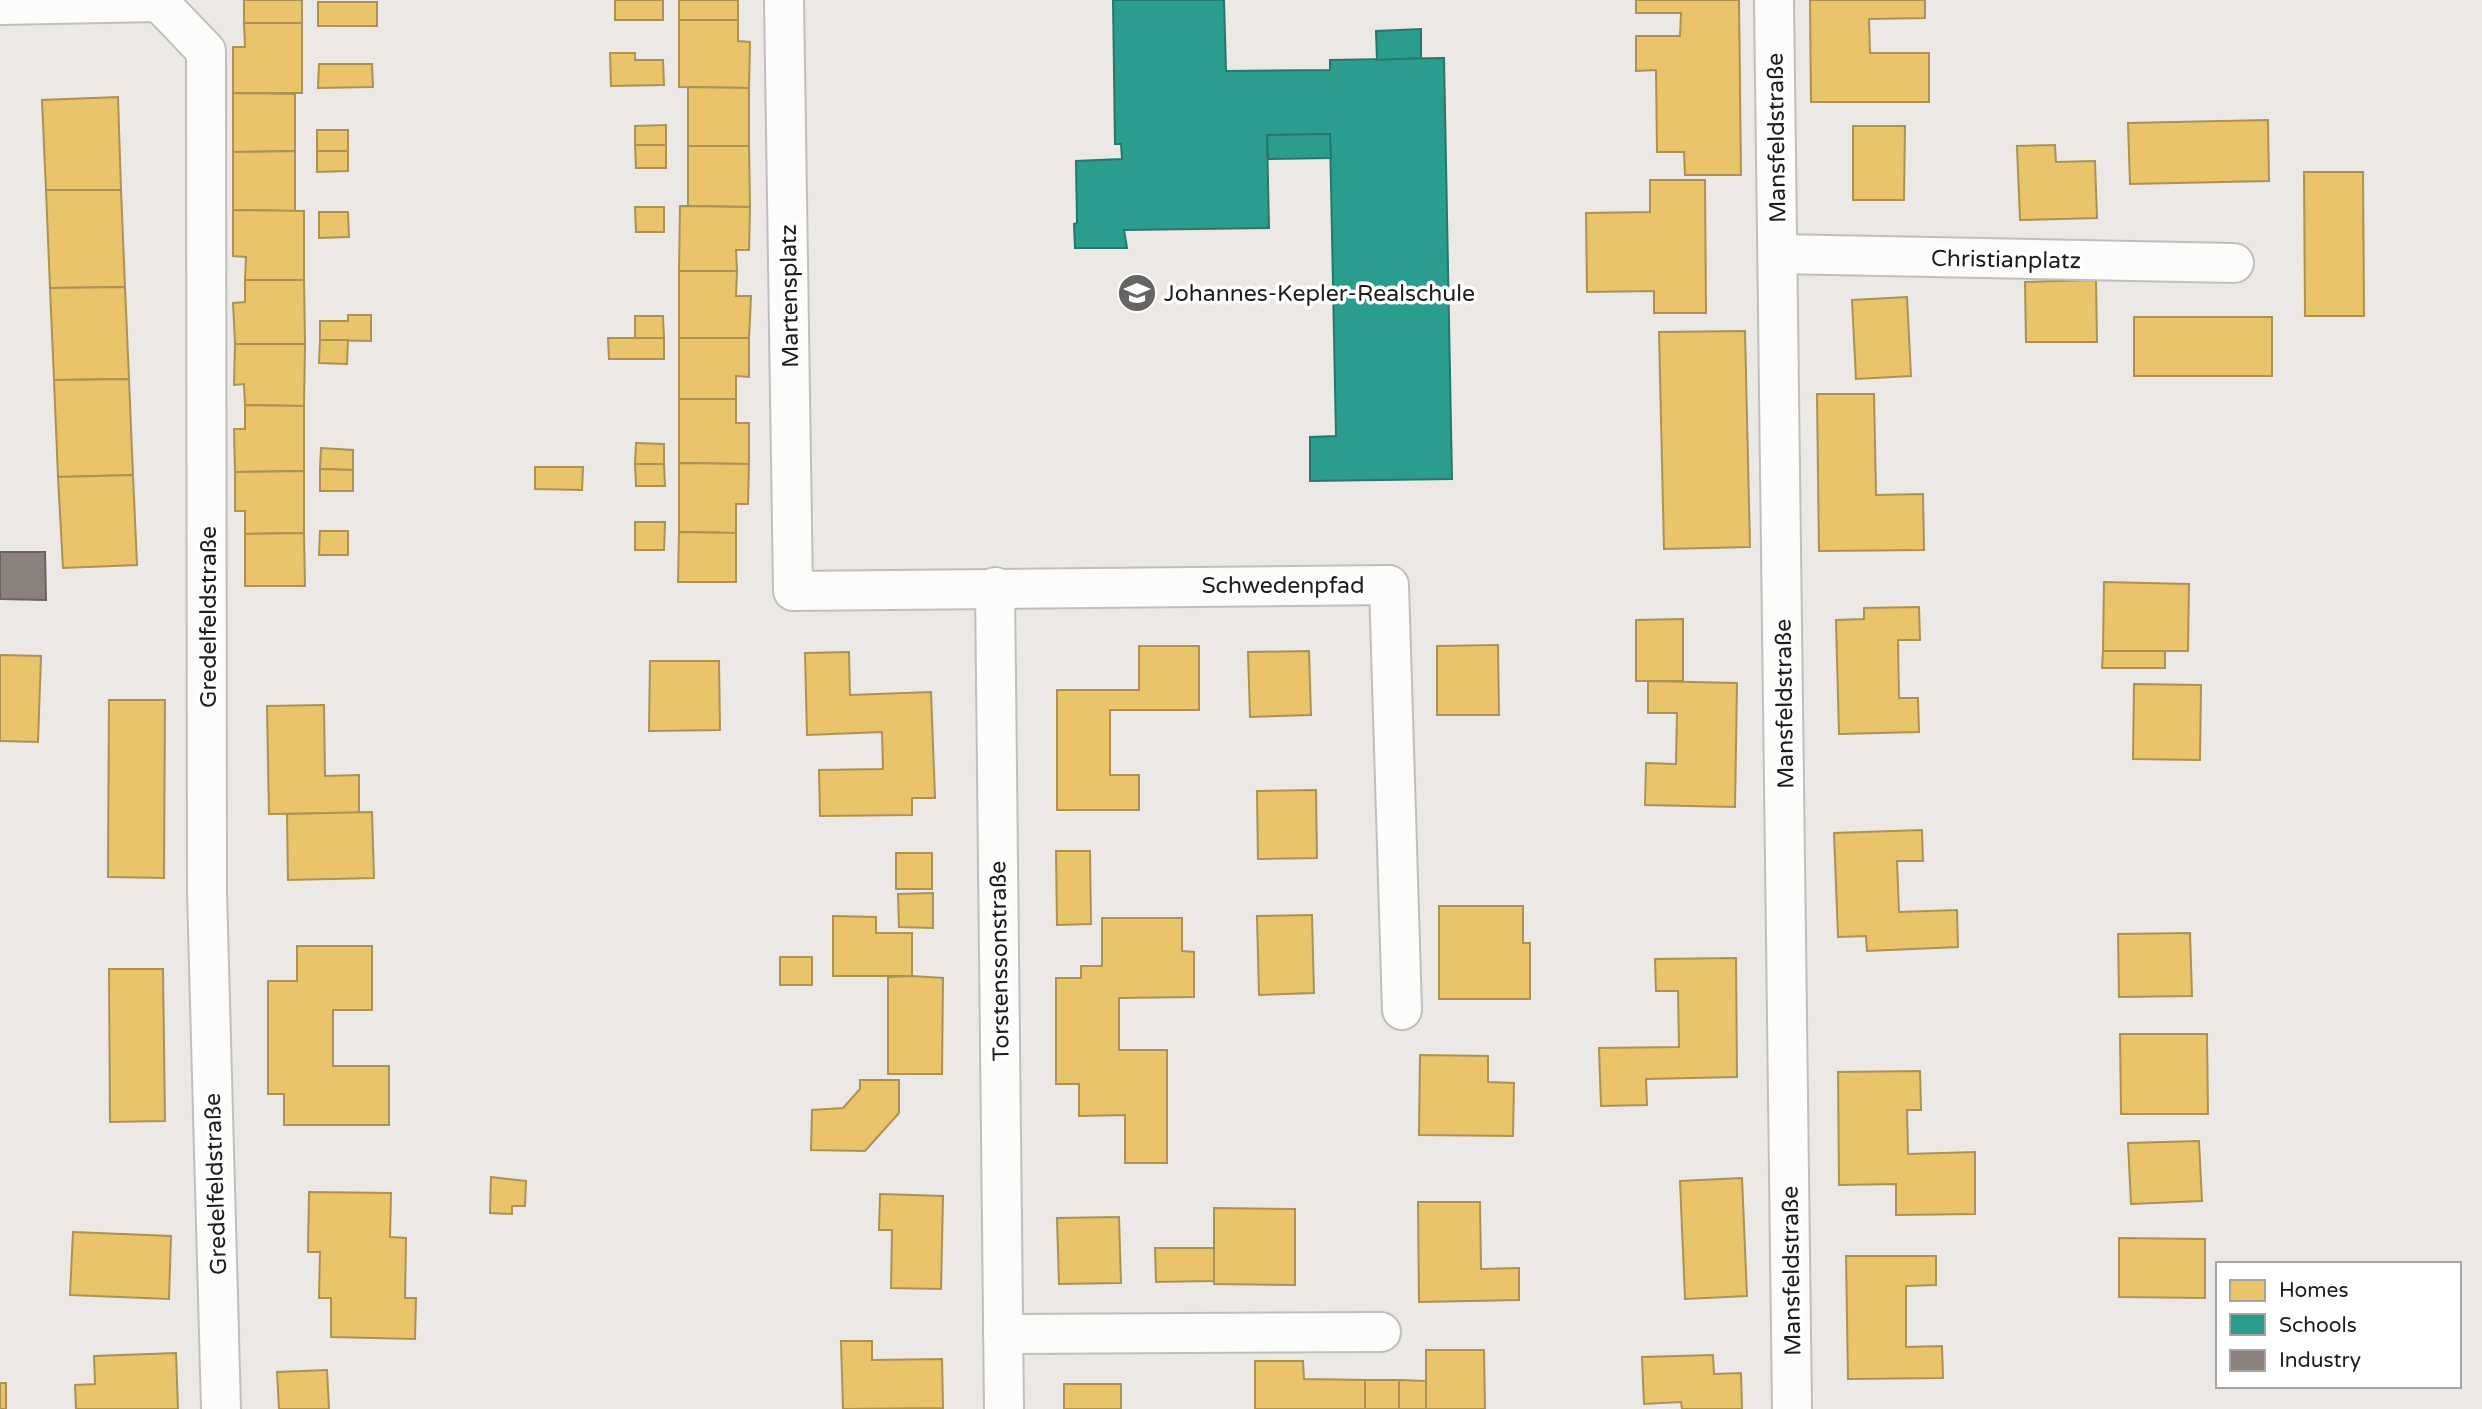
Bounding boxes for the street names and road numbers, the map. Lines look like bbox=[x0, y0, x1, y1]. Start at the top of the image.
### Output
street label: Mansfeldstraße bbox=[1762, 53, 1792, 223]
street label: Martensplatz bbox=[775, 224, 805, 368]
street label: Christianplatz bbox=[1931, 245, 2081, 275]
street label: Gredelfeldstraße bbox=[195, 526, 223, 708]
street label: Schwedenpfad bbox=[1201, 572, 1365, 600]
street label: Mansfeldstraße bbox=[1770, 619, 1800, 789]
street label: Torstenssonstraße bbox=[984, 861, 1016, 1061]
street label: Gredelfeldstraße bbox=[199, 1093, 233, 1275]
street label: Mansfeldstraße bbox=[1777, 1186, 1807, 1356]

